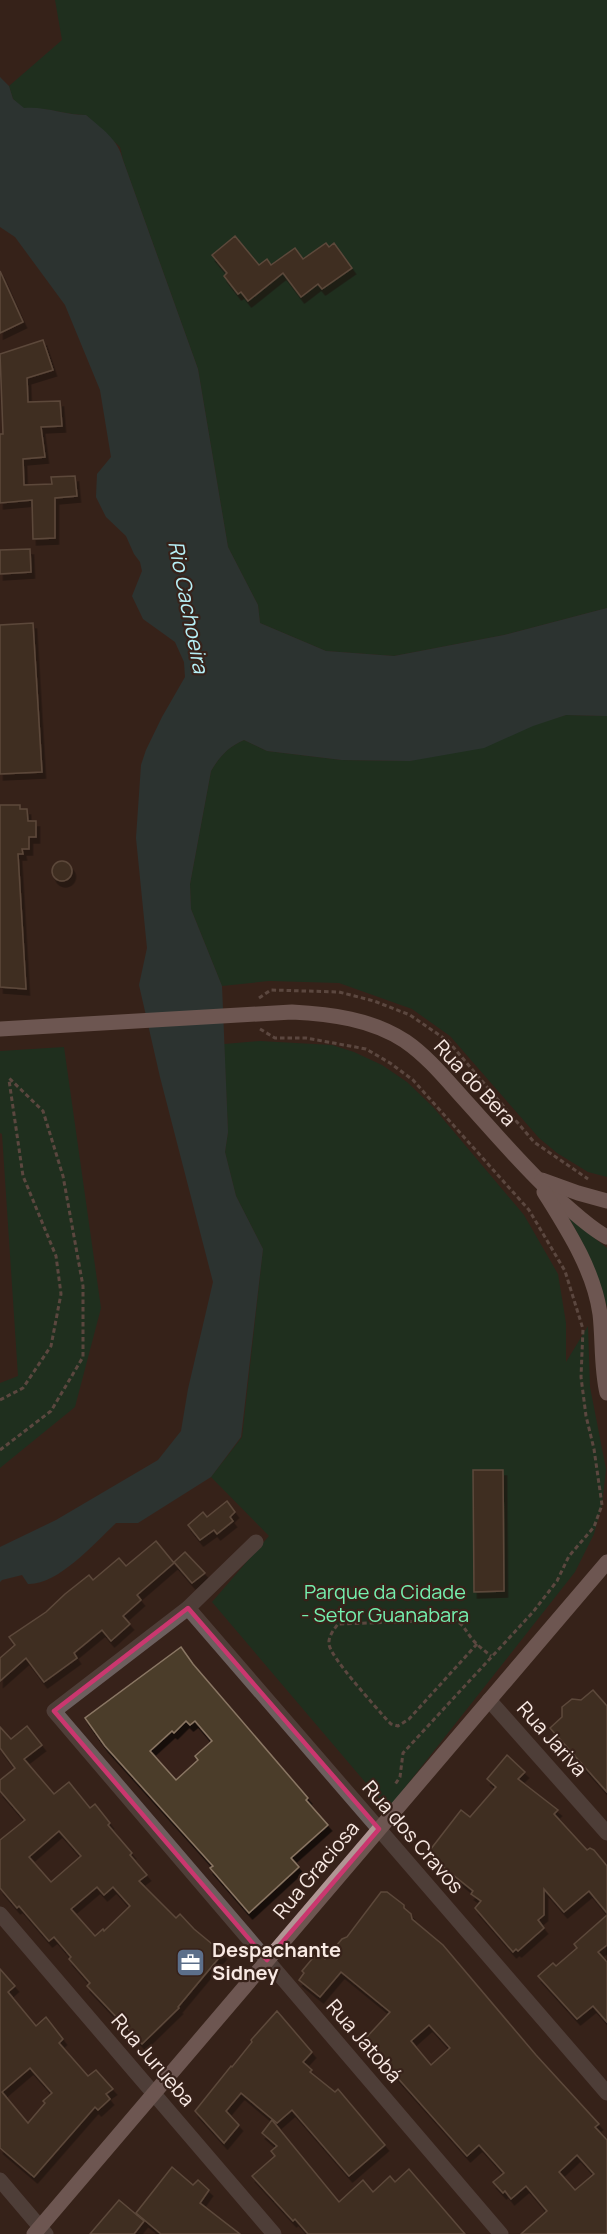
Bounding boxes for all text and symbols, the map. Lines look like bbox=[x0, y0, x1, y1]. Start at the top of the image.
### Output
water label: Rio Cachoeira bbox=[162, 538, 216, 677]
street label: Rua do Bera bbox=[428, 1034, 522, 1132]
park label: Parque da Cidade - Setor Guanabara bbox=[301, 1578, 469, 1628]
street label: Rua Jariva bbox=[511, 1695, 593, 1782]
street label: Rua dos Cravos bbox=[357, 1774, 470, 1899]
street label: Rua Graciosa bbox=[267, 1815, 365, 1924]
place label: Despachante Sidney bbox=[212, 1936, 341, 1986]
office icon: Despachante Sidney bbox=[175, 1946, 207, 1978]
street label: Rua Jatobá bbox=[321, 1993, 408, 2088]
street label: Rua Jurueba bbox=[106, 2008, 201, 2112]

